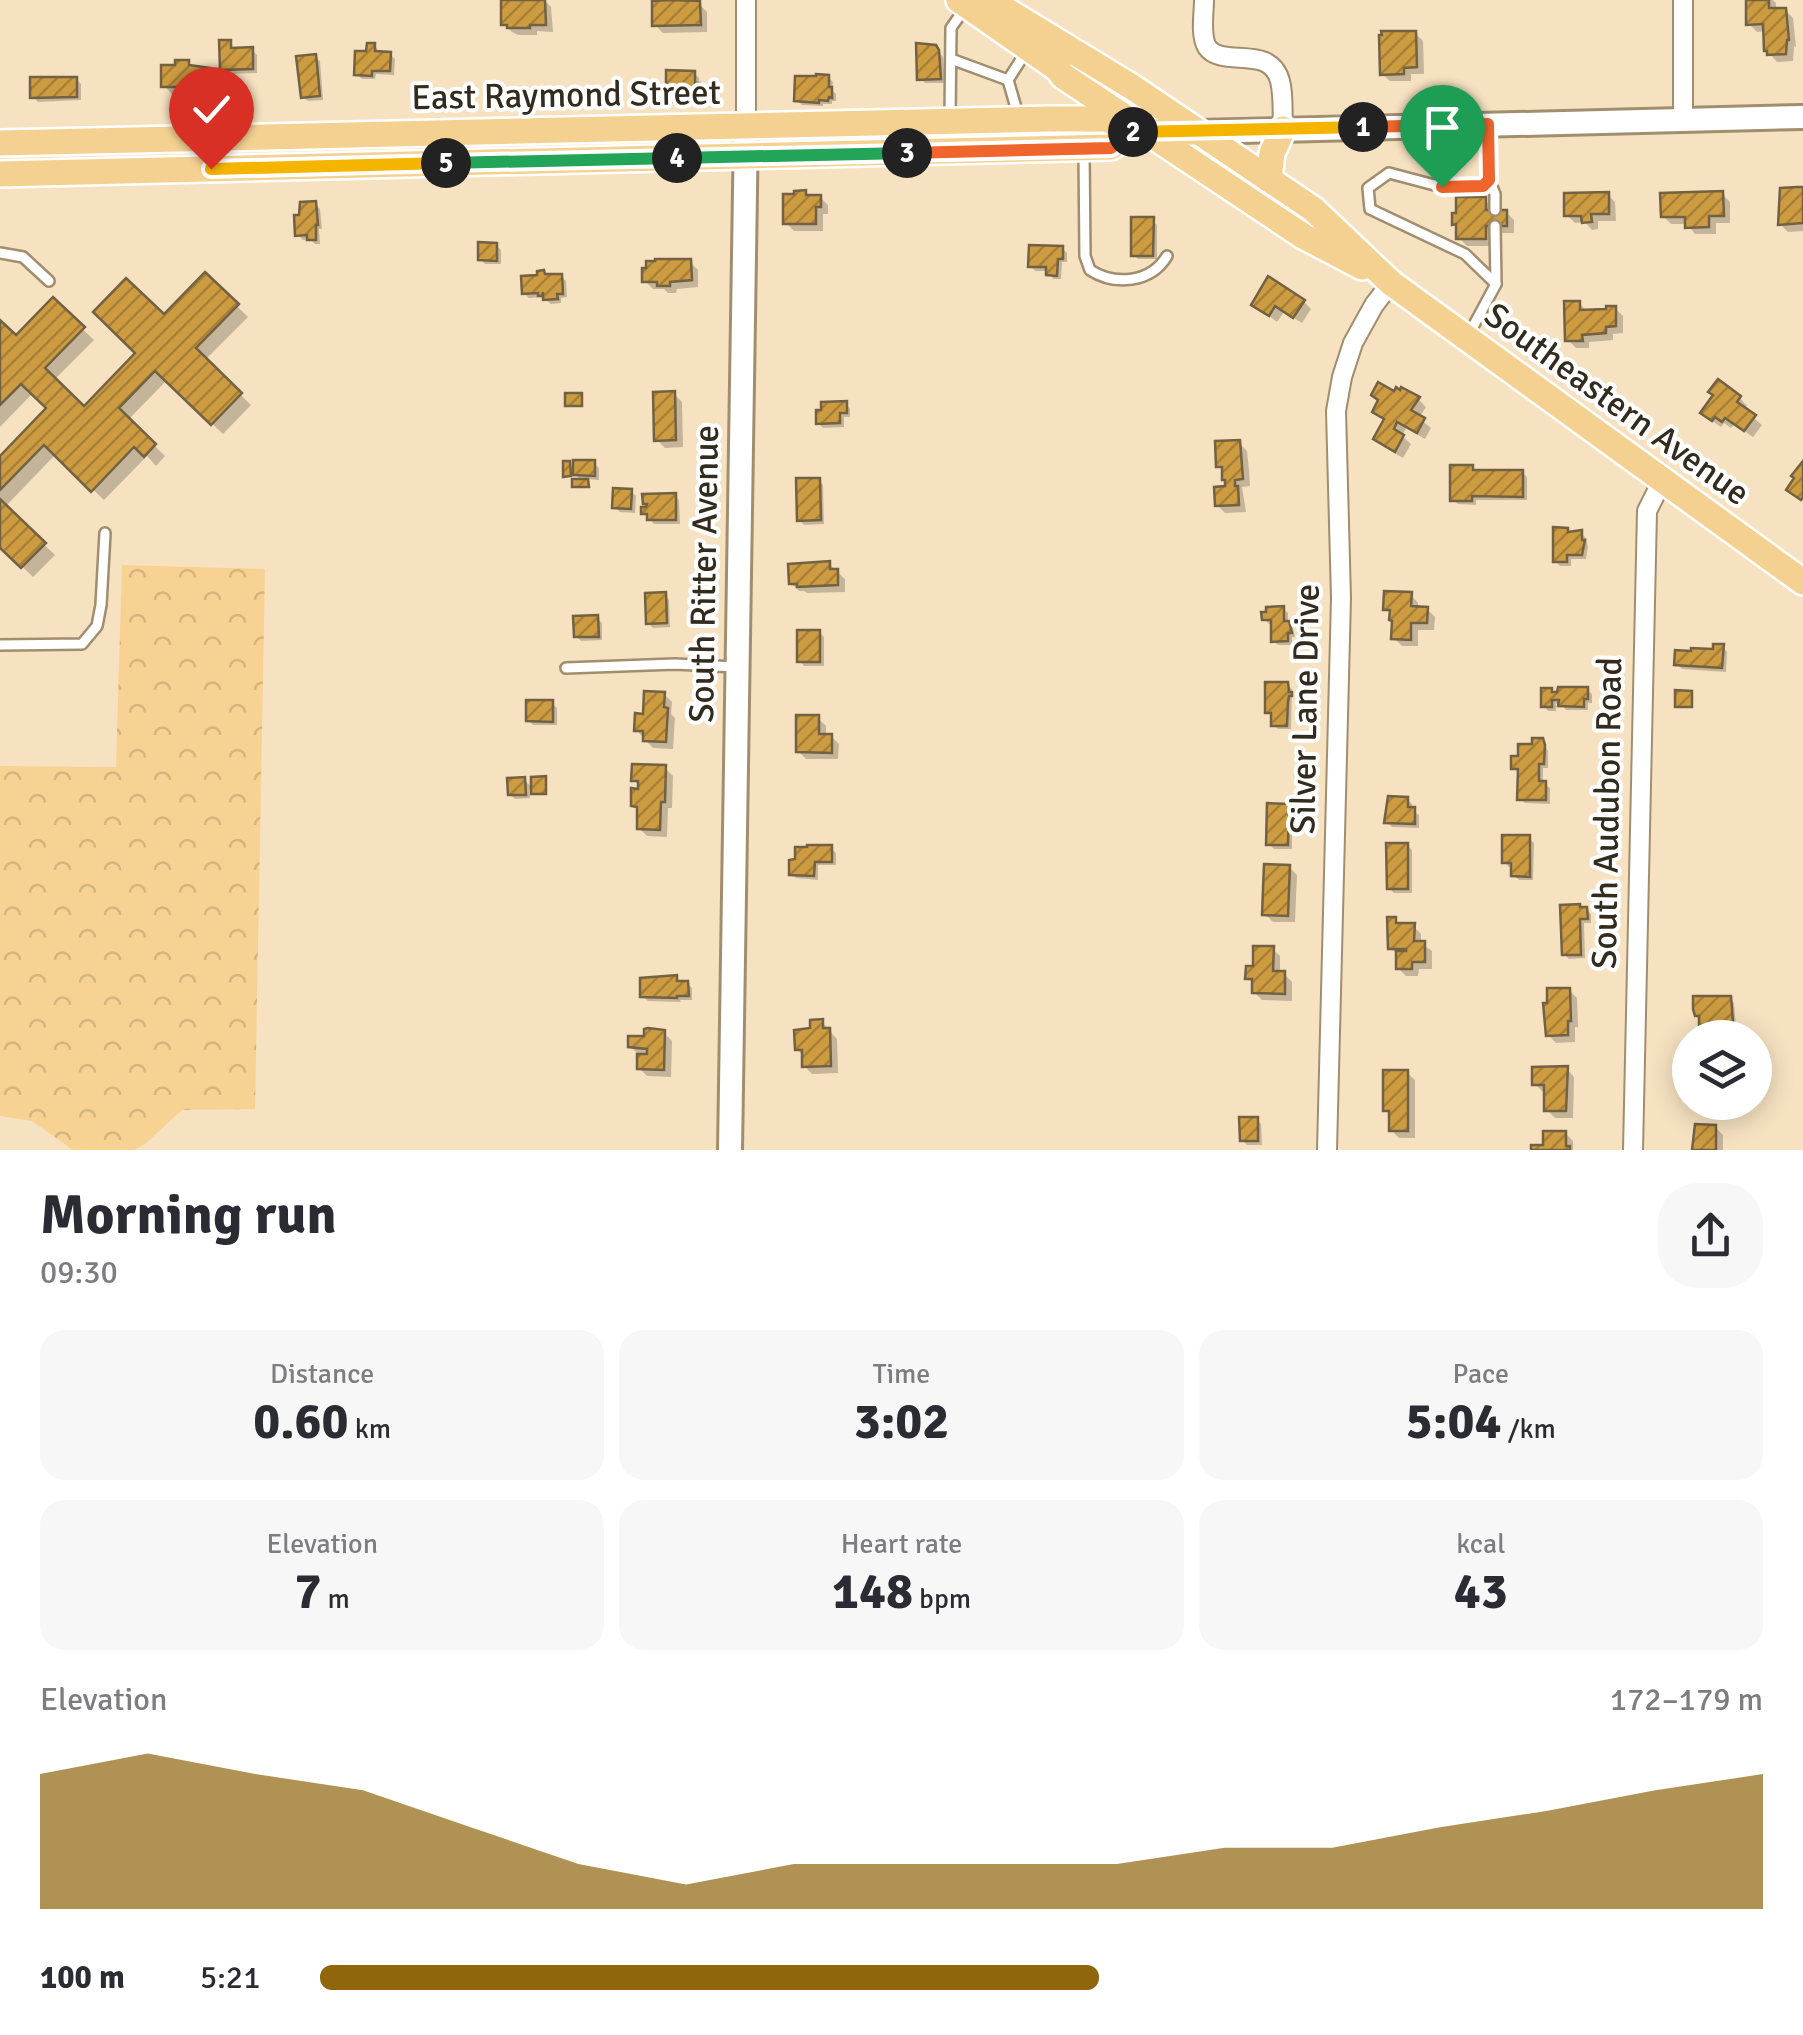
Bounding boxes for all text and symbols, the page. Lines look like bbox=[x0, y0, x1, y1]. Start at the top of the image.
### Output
pin bbox=[169, 67, 254, 170]
street label: East Raymond Street bbox=[411, 71, 721, 119]
icon: check bbox=[184, 82, 239, 137]
pin bbox=[1400, 85, 1485, 188]
icon: arrive bbox=[1415, 100, 1470, 155]
pin: 1 bbox=[1338, 102, 1388, 152]
pin: 2 bbox=[1108, 107, 1158, 157]
text: 1 bbox=[1355, 110, 1371, 144]
text: 2 bbox=[1125, 115, 1141, 149]
pin: 3 bbox=[882, 128, 932, 178]
pin: 4 bbox=[652, 133, 702, 183]
text: 3 bbox=[899, 136, 915, 170]
pin: 5 bbox=[421, 138, 471, 188]
text: 4 bbox=[669, 141, 685, 175]
text: 5 bbox=[438, 146, 454, 180]
street label: Southeastern Avenue bbox=[1476, 293, 1758, 515]
street label: South Ritter Avenue bbox=[680, 425, 728, 723]
street label: Silver Lane Drive bbox=[1281, 583, 1329, 835]
street label: South Audubon Road bbox=[1583, 657, 1631, 969]
map controls bbox=[1672, 1020, 1772, 1120]
button: layers bbox=[1672, 1020, 1772, 1120]
text: Morning run bbox=[40, 1181, 337, 1249]
button: share bbox=[1658, 1183, 1763, 1288]
text: 09:30 bbox=[40, 1253, 118, 1292]
text: Distance bbox=[270, 1357, 374, 1391]
text: Time bbox=[873, 1357, 930, 1391]
text: Pace bbox=[1453, 1357, 1509, 1391]
text: 0.60 bbox=[253, 1391, 349, 1453]
text: 3:02 bbox=[854, 1391, 949, 1453]
text: 5:04 bbox=[1406, 1391, 1502, 1453]
text: km bbox=[349, 1412, 391, 1446]
text: /km bbox=[1502, 1412, 1556, 1446]
text: Elevation bbox=[266, 1527, 378, 1561]
text: Heart rate bbox=[841, 1527, 962, 1561]
text: kcal bbox=[1456, 1527, 1505, 1561]
text: 7 bbox=[294, 1561, 321, 1623]
text: 148 bbox=[832, 1561, 913, 1623]
text: 43 bbox=[1454, 1561, 1508, 1623]
text: m bbox=[321, 1582, 350, 1616]
text: bpm bbox=[913, 1582, 971, 1616]
text: Elevation bbox=[40, 1680, 167, 1719]
text: 172–179 m bbox=[1610, 1680, 1763, 1719]
text: 100 m bbox=[40, 1958, 125, 1997]
text: 5:21 bbox=[200, 1958, 260, 1997]

